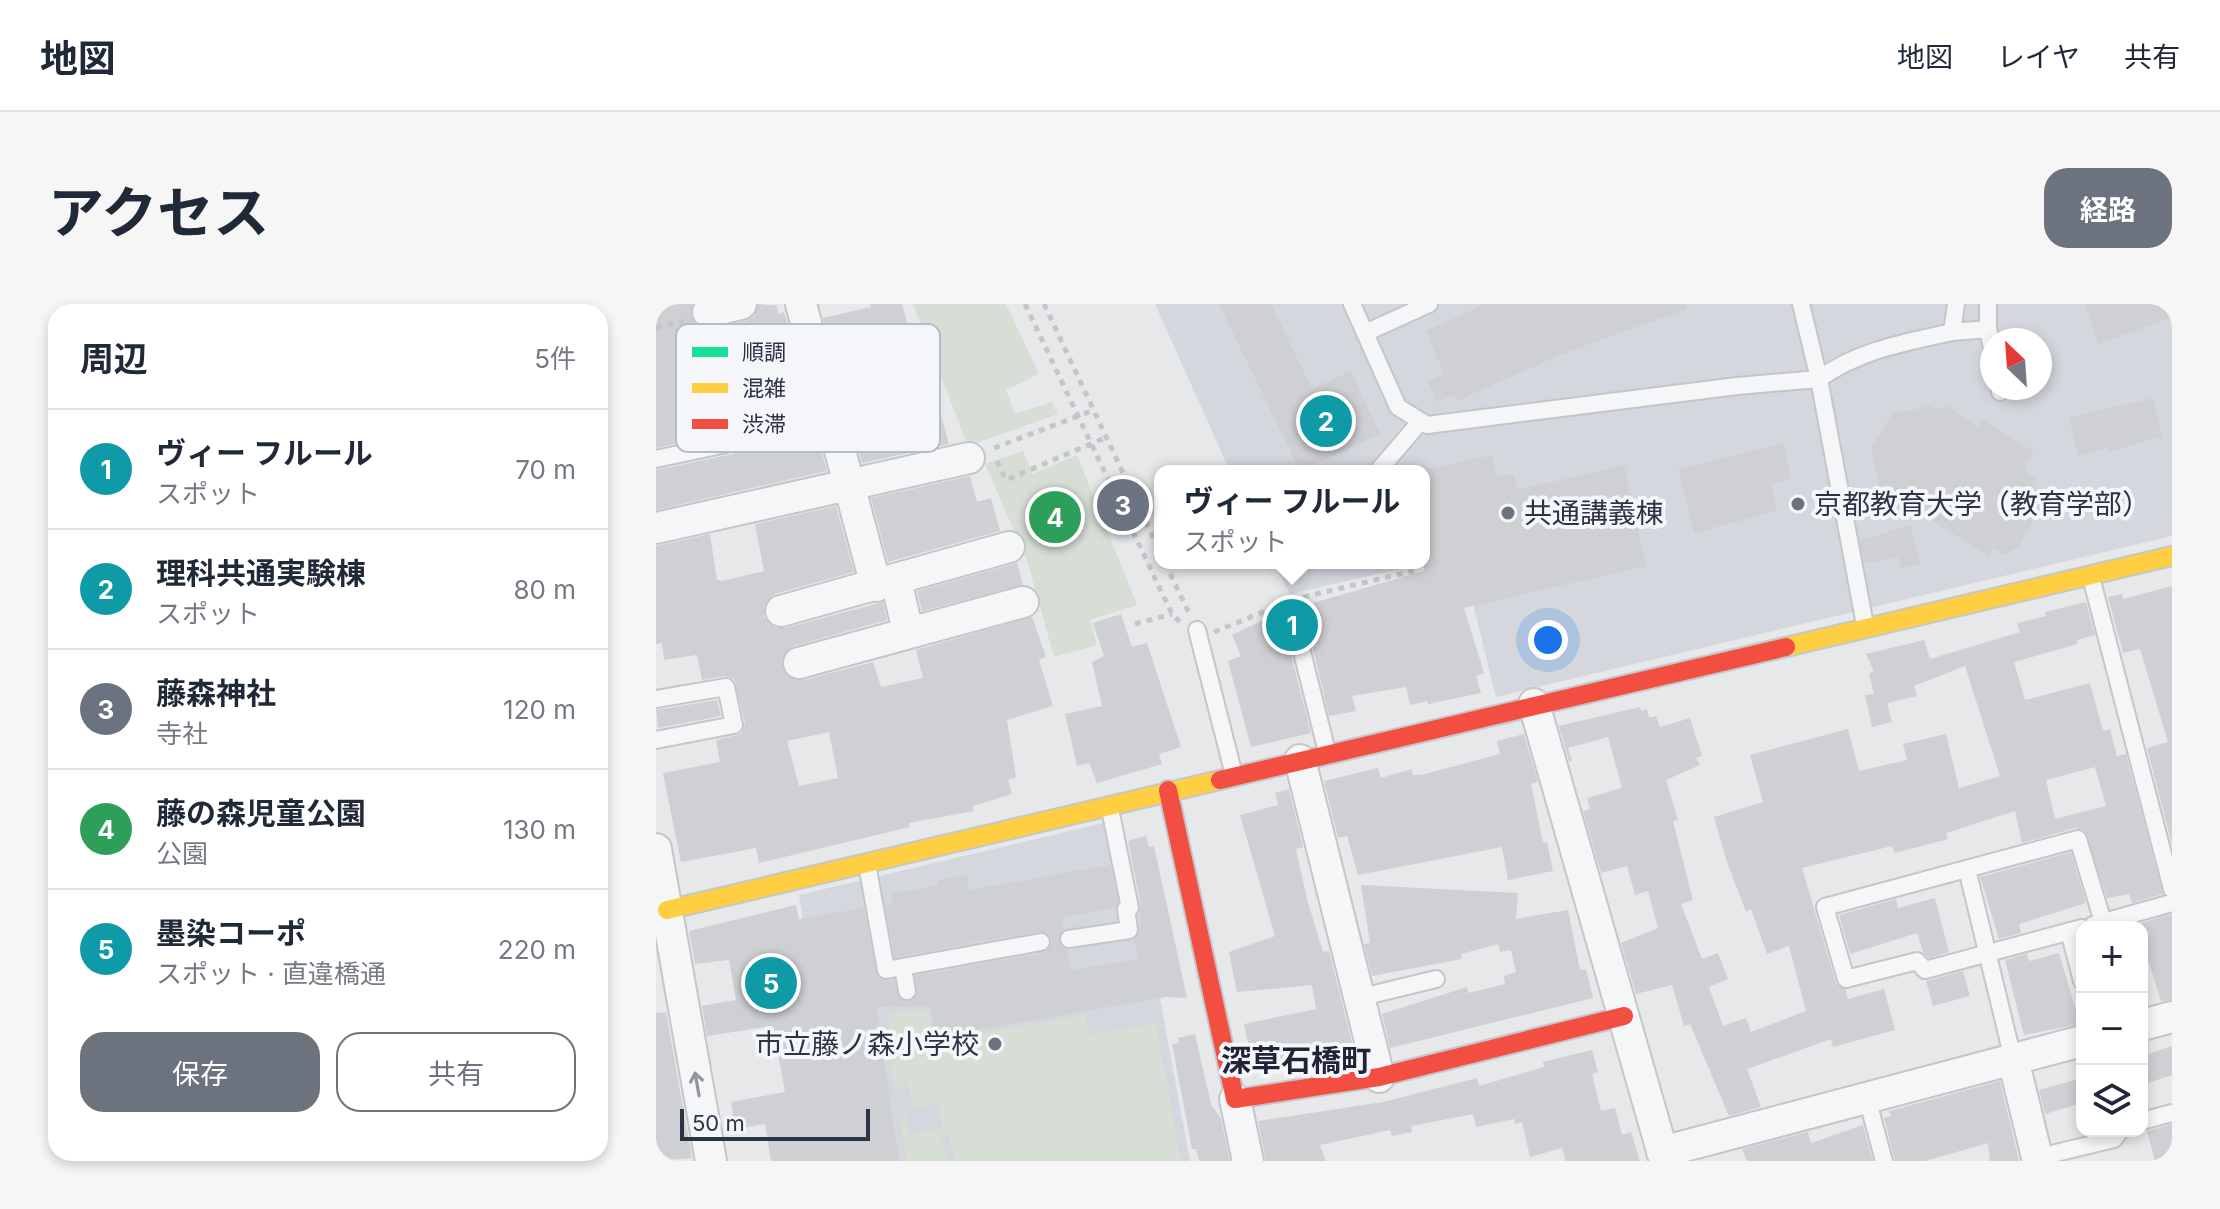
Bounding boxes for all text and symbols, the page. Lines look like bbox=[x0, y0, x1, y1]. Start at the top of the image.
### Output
text: 地図 bbox=[40, 35, 116, 81]
text: 地図 bbox=[1897, 40, 1953, 74]
text: レイヤ bbox=[1997, 40, 2080, 74]
text: 共有 bbox=[2124, 40, 2180, 74]
button: 経路 bbox=[2044, 168, 2172, 248]
text: アクセス bbox=[48, 179, 269, 247]
legend bbox=[676, 324, 940, 452]
north arrow bbox=[1980, 328, 2052, 400]
text: 周辺 bbox=[80, 338, 148, 379]
text: 順調 bbox=[742, 339, 786, 365]
text: 5件 bbox=[534, 343, 576, 374]
text: 混雑 bbox=[742, 375, 786, 401]
pin: 2 bbox=[1300, 391, 1352, 451]
text: 渋滞 bbox=[742, 411, 786, 437]
text: ヴィー フルール bbox=[156, 435, 373, 471]
text: 1 bbox=[100, 454, 112, 485]
text: 70 m bbox=[515, 454, 576, 485]
popup bbox=[1154, 465, 1430, 569]
pin: 3 bbox=[1097, 475, 1149, 535]
text: スポット bbox=[156, 478, 260, 509]
text: ヴィー フルール bbox=[1183, 483, 1401, 519]
pin: 4 bbox=[1029, 487, 1081, 547]
place label: 京都教育大学（教育学部） bbox=[1814, 487, 2150, 521]
marker: 京都教育大学（教育学部） bbox=[1789, 495, 1807, 513]
place label: 共通講義棟 bbox=[1524, 496, 1664, 530]
marker: 共通講義棟 bbox=[1499, 504, 1517, 522]
text: スポット bbox=[1183, 526, 1287, 557]
text: 理科共通実験棟 bbox=[156, 555, 366, 591]
text: 2 bbox=[98, 574, 114, 605]
text: 80 m bbox=[513, 574, 576, 605]
pin: 1 bbox=[1266, 595, 1318, 655]
text: スポット bbox=[156, 598, 260, 629]
your location bbox=[1528, 620, 1568, 660]
text: 藤森神社 bbox=[156, 675, 276, 711]
text: 3 bbox=[98, 694, 114, 725]
text: 120 m bbox=[503, 694, 576, 725]
text: 寺社 bbox=[156, 718, 208, 749]
text: 藤の森児童公園 bbox=[156, 795, 366, 831]
text: 4 bbox=[97, 814, 115, 845]
text: 130 m bbox=[503, 814, 576, 845]
text: 公園 bbox=[156, 838, 208, 869]
text: 墨染コーポ bbox=[156, 915, 306, 951]
map controls bbox=[2076, 921, 2148, 1137]
button: + bbox=[2076, 921, 2148, 993]
text: 5 bbox=[98, 934, 114, 965]
text: 220 m bbox=[498, 934, 576, 965]
pin: 5 bbox=[745, 953, 797, 1013]
text: スポット · 直違橋通 bbox=[156, 958, 386, 989]
button: − bbox=[2076, 993, 2148, 1065]
place label: 市立藤ノ森小学校 bbox=[755, 1027, 979, 1061]
button: 保存 bbox=[80, 1032, 320, 1112]
button: 共有 bbox=[336, 1032, 576, 1112]
marker: 市立藤ノ森小学校 bbox=[986, 1035, 1004, 1053]
district label: 深草石橋町 bbox=[1221, 1042, 1371, 1078]
button: layers bbox=[2076, 1065, 2148, 1137]
one-way arrow bbox=[689, 1072, 704, 1097]
scale bar bbox=[680, 1105, 870, 1141]
text: 50 m bbox=[692, 1110, 745, 1136]

